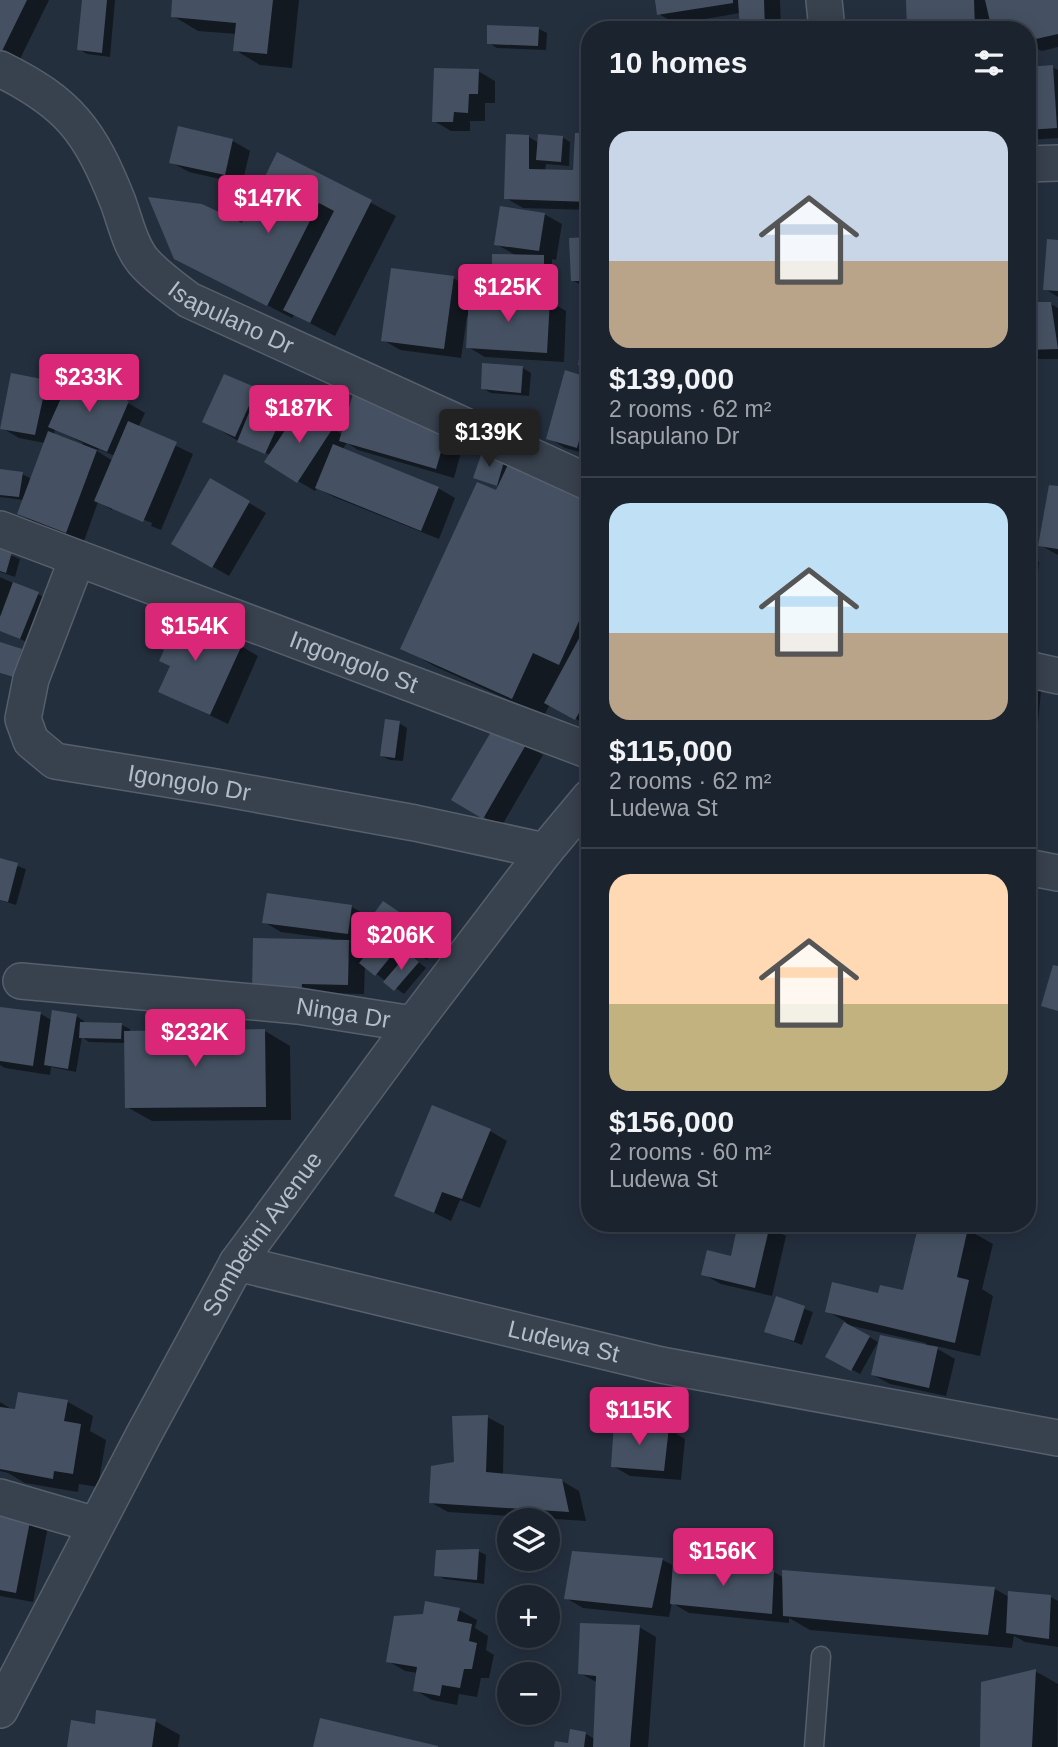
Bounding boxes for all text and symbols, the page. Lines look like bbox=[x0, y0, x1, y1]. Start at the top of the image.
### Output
icon: filters bbox=[970, 44, 1008, 82]
text: 10 homes bbox=[609, 46, 747, 79]
pin: $147K bbox=[219, 176, 317, 235]
icon: home bbox=[746, 177, 872, 303]
text: $147K bbox=[234, 185, 302, 211]
pin: $125K bbox=[459, 264, 557, 324]
text: $125K bbox=[474, 274, 542, 300]
street label: Isapulano Dr bbox=[163, 275, 298, 359]
pin: $233K bbox=[40, 354, 138, 414]
text: $139,000 bbox=[609, 362, 734, 395]
text: $233K bbox=[55, 364, 123, 390]
pin: $187K bbox=[250, 386, 348, 445]
text: $187K bbox=[265, 395, 333, 421]
text: 2 rooms · 62 m² bbox=[609, 396, 771, 422]
pin: $139K bbox=[440, 410, 538, 469]
text: $139K bbox=[455, 419, 523, 445]
text: Isapulano Dr bbox=[609, 423, 739, 449]
icon: home bbox=[746, 549, 872, 675]
pin: $154K bbox=[146, 604, 244, 663]
text: $154K bbox=[161, 613, 229, 639]
street label: Ingongolo St bbox=[286, 625, 422, 698]
text: $115,000 bbox=[609, 734, 732, 767]
street label: Igongolo Dr bbox=[126, 759, 253, 806]
text: 2 rooms · 62 m² bbox=[609, 768, 771, 794]
text: Ludewa St bbox=[609, 795, 718, 821]
pin: $206K bbox=[352, 912, 450, 972]
icon: home bbox=[746, 920, 872, 1046]
text: $206K bbox=[367, 922, 435, 948]
street label: Ninga Dr bbox=[294, 992, 392, 1033]
pin: $232K bbox=[146, 1010, 244, 1069]
text: $232K bbox=[161, 1019, 229, 1045]
text: $156,000 bbox=[609, 1105, 734, 1138]
text: 2 rooms · 60 m² bbox=[609, 1139, 771, 1165]
street label: Sombetini Avenue bbox=[197, 1146, 327, 1321]
text: Ludewa St bbox=[609, 1166, 718, 1192]
street label: Ludewa St bbox=[505, 1315, 622, 1368]
pin: $115K bbox=[590, 1388, 688, 1447]
text: $115K bbox=[606, 1397, 672, 1423]
map controls bbox=[497, 1508, 560, 1725]
button: layers bbox=[497, 1508, 560, 1571]
pin: $156K bbox=[674, 1528, 772, 1588]
text: $156K bbox=[689, 1538, 757, 1564]
button: + bbox=[497, 1585, 560, 1648]
button: − bbox=[497, 1662, 560, 1725]

